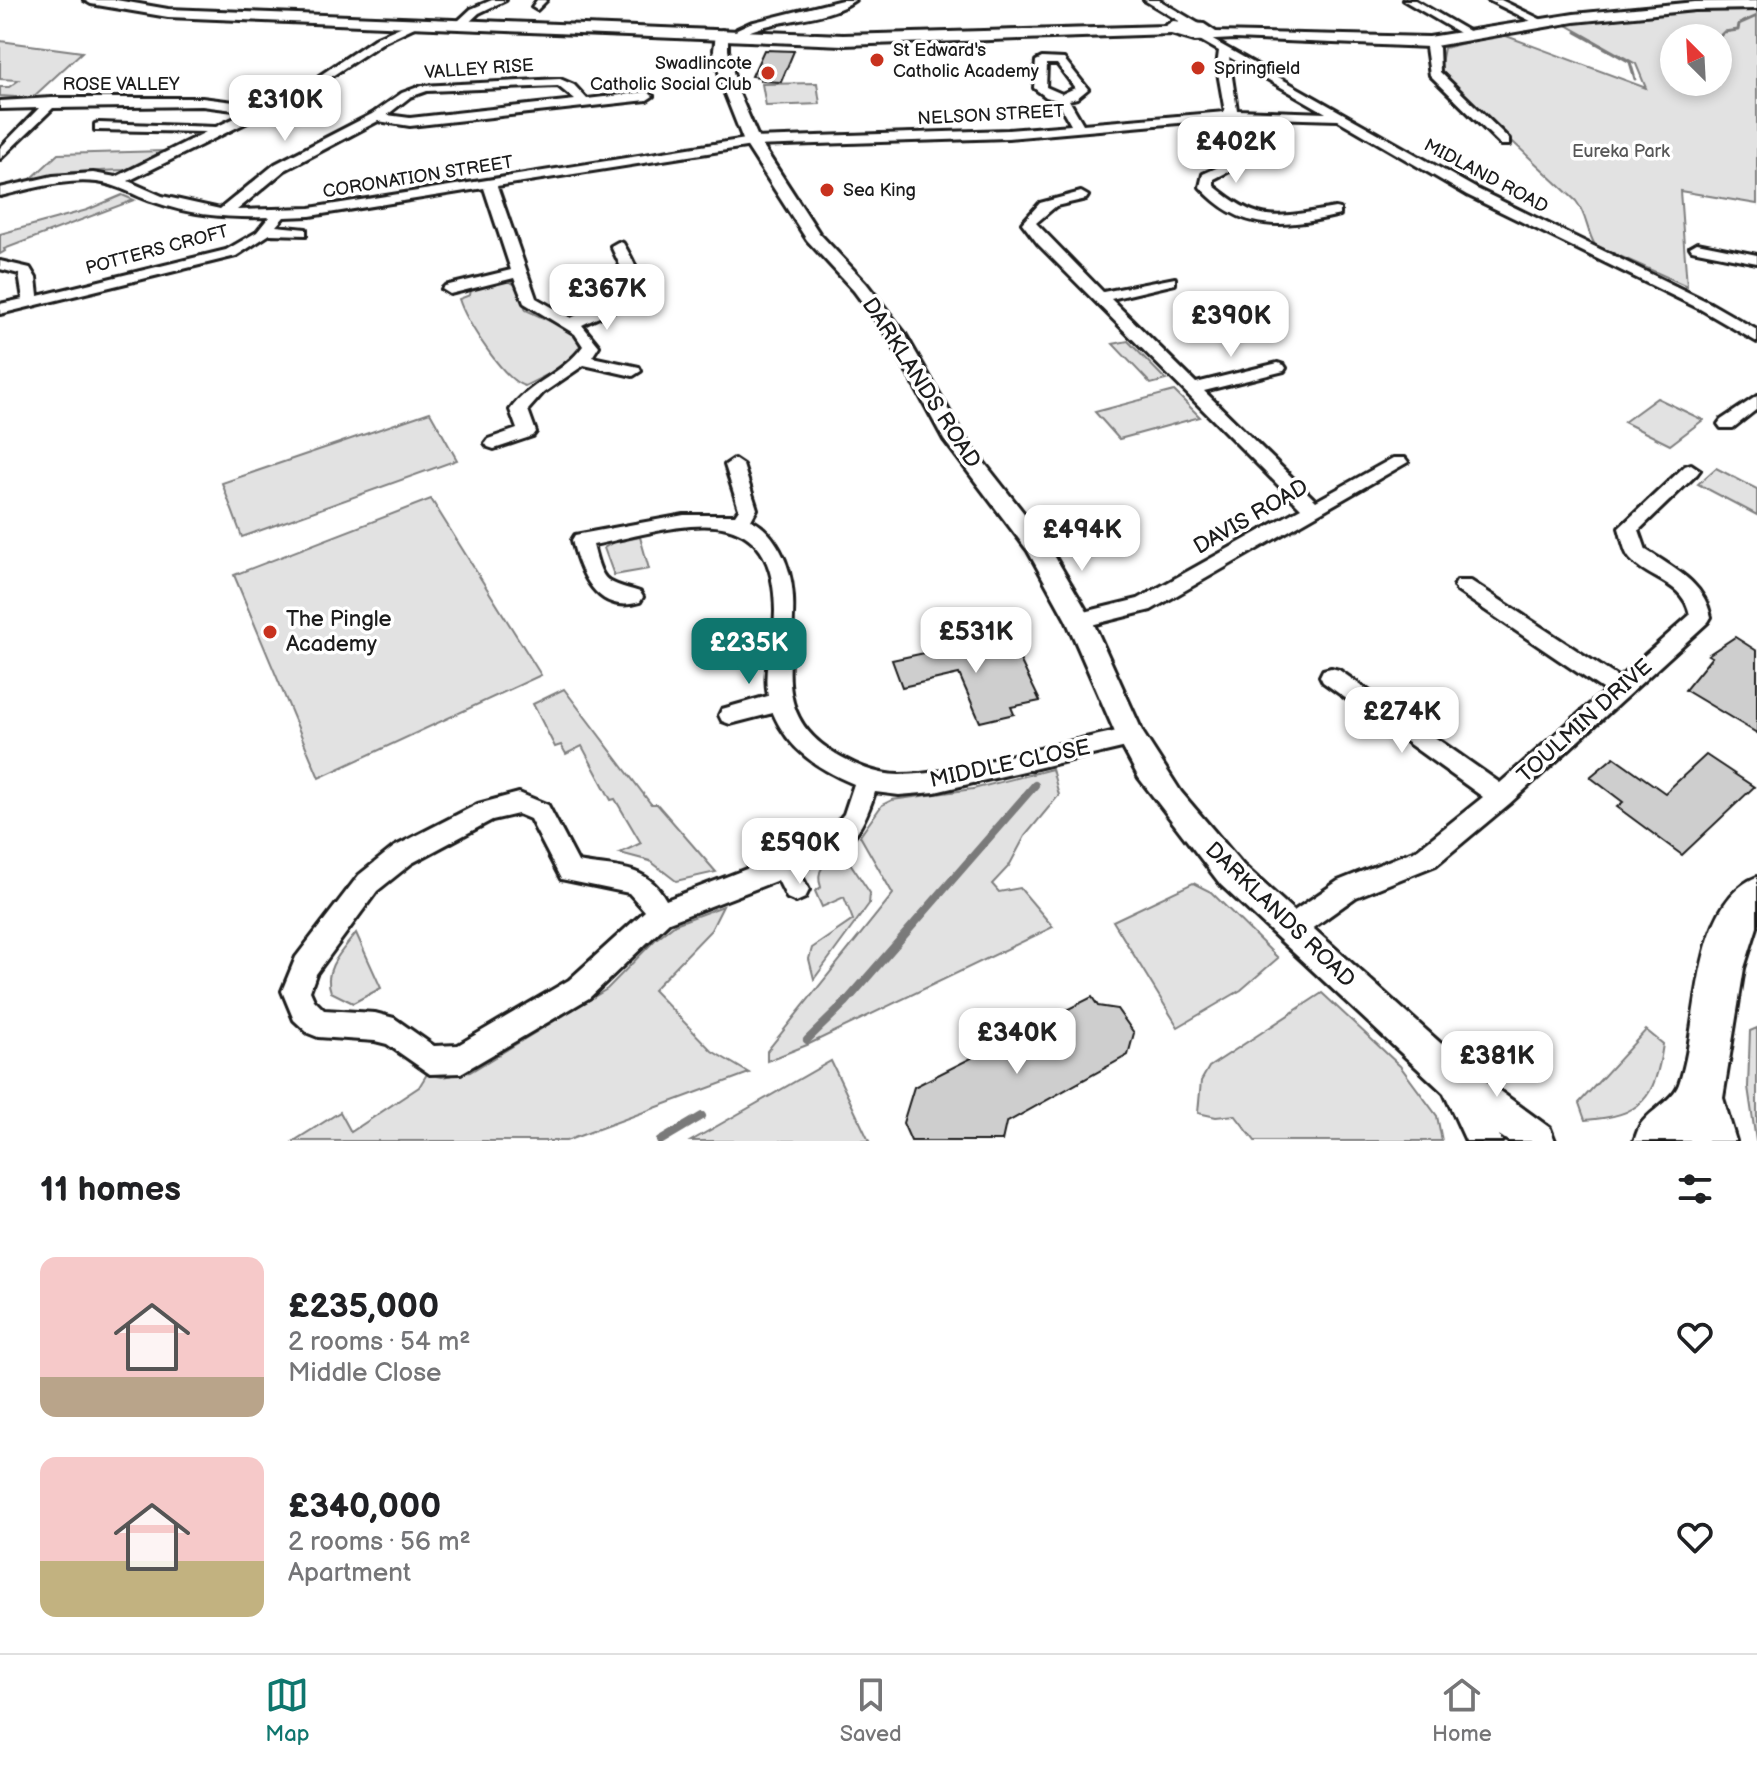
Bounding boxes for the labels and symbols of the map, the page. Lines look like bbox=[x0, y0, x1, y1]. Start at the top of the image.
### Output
north arrow bbox=[1660, 24, 1732, 96]
place label: St Edward's Catholic Academy bbox=[893, 40, 1040, 82]
marker: St Edward's Catholic Academy bbox=[868, 51, 886, 69]
place label: Swadlincote Catholic Social Club bbox=[590, 53, 752, 95]
street label: VALLEY RISE bbox=[424, 55, 535, 83]
place label: Springfield bbox=[1214, 58, 1300, 79]
marker: Springfield bbox=[1189, 59, 1207, 77]
marker: Swadlincote Catholic Social Club bbox=[759, 64, 777, 82]
street label: ROSE VALLEY bbox=[62, 74, 180, 95]
pin: £310K bbox=[229, 75, 341, 143]
street label: NELSON STREET bbox=[917, 101, 1065, 129]
pin: £402K bbox=[1180, 117, 1292, 185]
street label: MIDLAND ROAD bbox=[1420, 135, 1552, 217]
park label: Eureka Park bbox=[1572, 141, 1670, 162]
street label: CORONATION STREET bbox=[321, 152, 515, 202]
place label: Sea King bbox=[843, 180, 916, 201]
marker: Sea King bbox=[818, 181, 836, 199]
street label: POTTERS CROFT bbox=[83, 221, 231, 279]
pin: £367K bbox=[551, 264, 663, 332]
pin: £390K bbox=[1175, 291, 1287, 359]
street label: DARKLANDS ROAD bbox=[856, 293, 986, 473]
street label: DAVIS ROAD bbox=[1189, 473, 1313, 561]
pin: £494K bbox=[1026, 505, 1138, 573]
place label: The Pingle Academy bbox=[286, 606, 392, 658]
pin: £531K bbox=[920, 607, 1032, 675]
pin: £235K bbox=[693, 618, 805, 686]
marker: The Pingle Academy bbox=[261, 623, 279, 641]
street label: TOULMIN DRIVE bbox=[1512, 653, 1658, 789]
pin: £274K bbox=[1346, 687, 1458, 755]
street label: MIDDLE CLOSE bbox=[927, 734, 1093, 794]
pin: £590K bbox=[744, 818, 856, 886]
street label: DARKLANDS ROAD bbox=[1200, 837, 1360, 993]
pin: £340K bbox=[961, 1008, 1073, 1076]
pin: £381K bbox=[1441, 1031, 1553, 1099]

